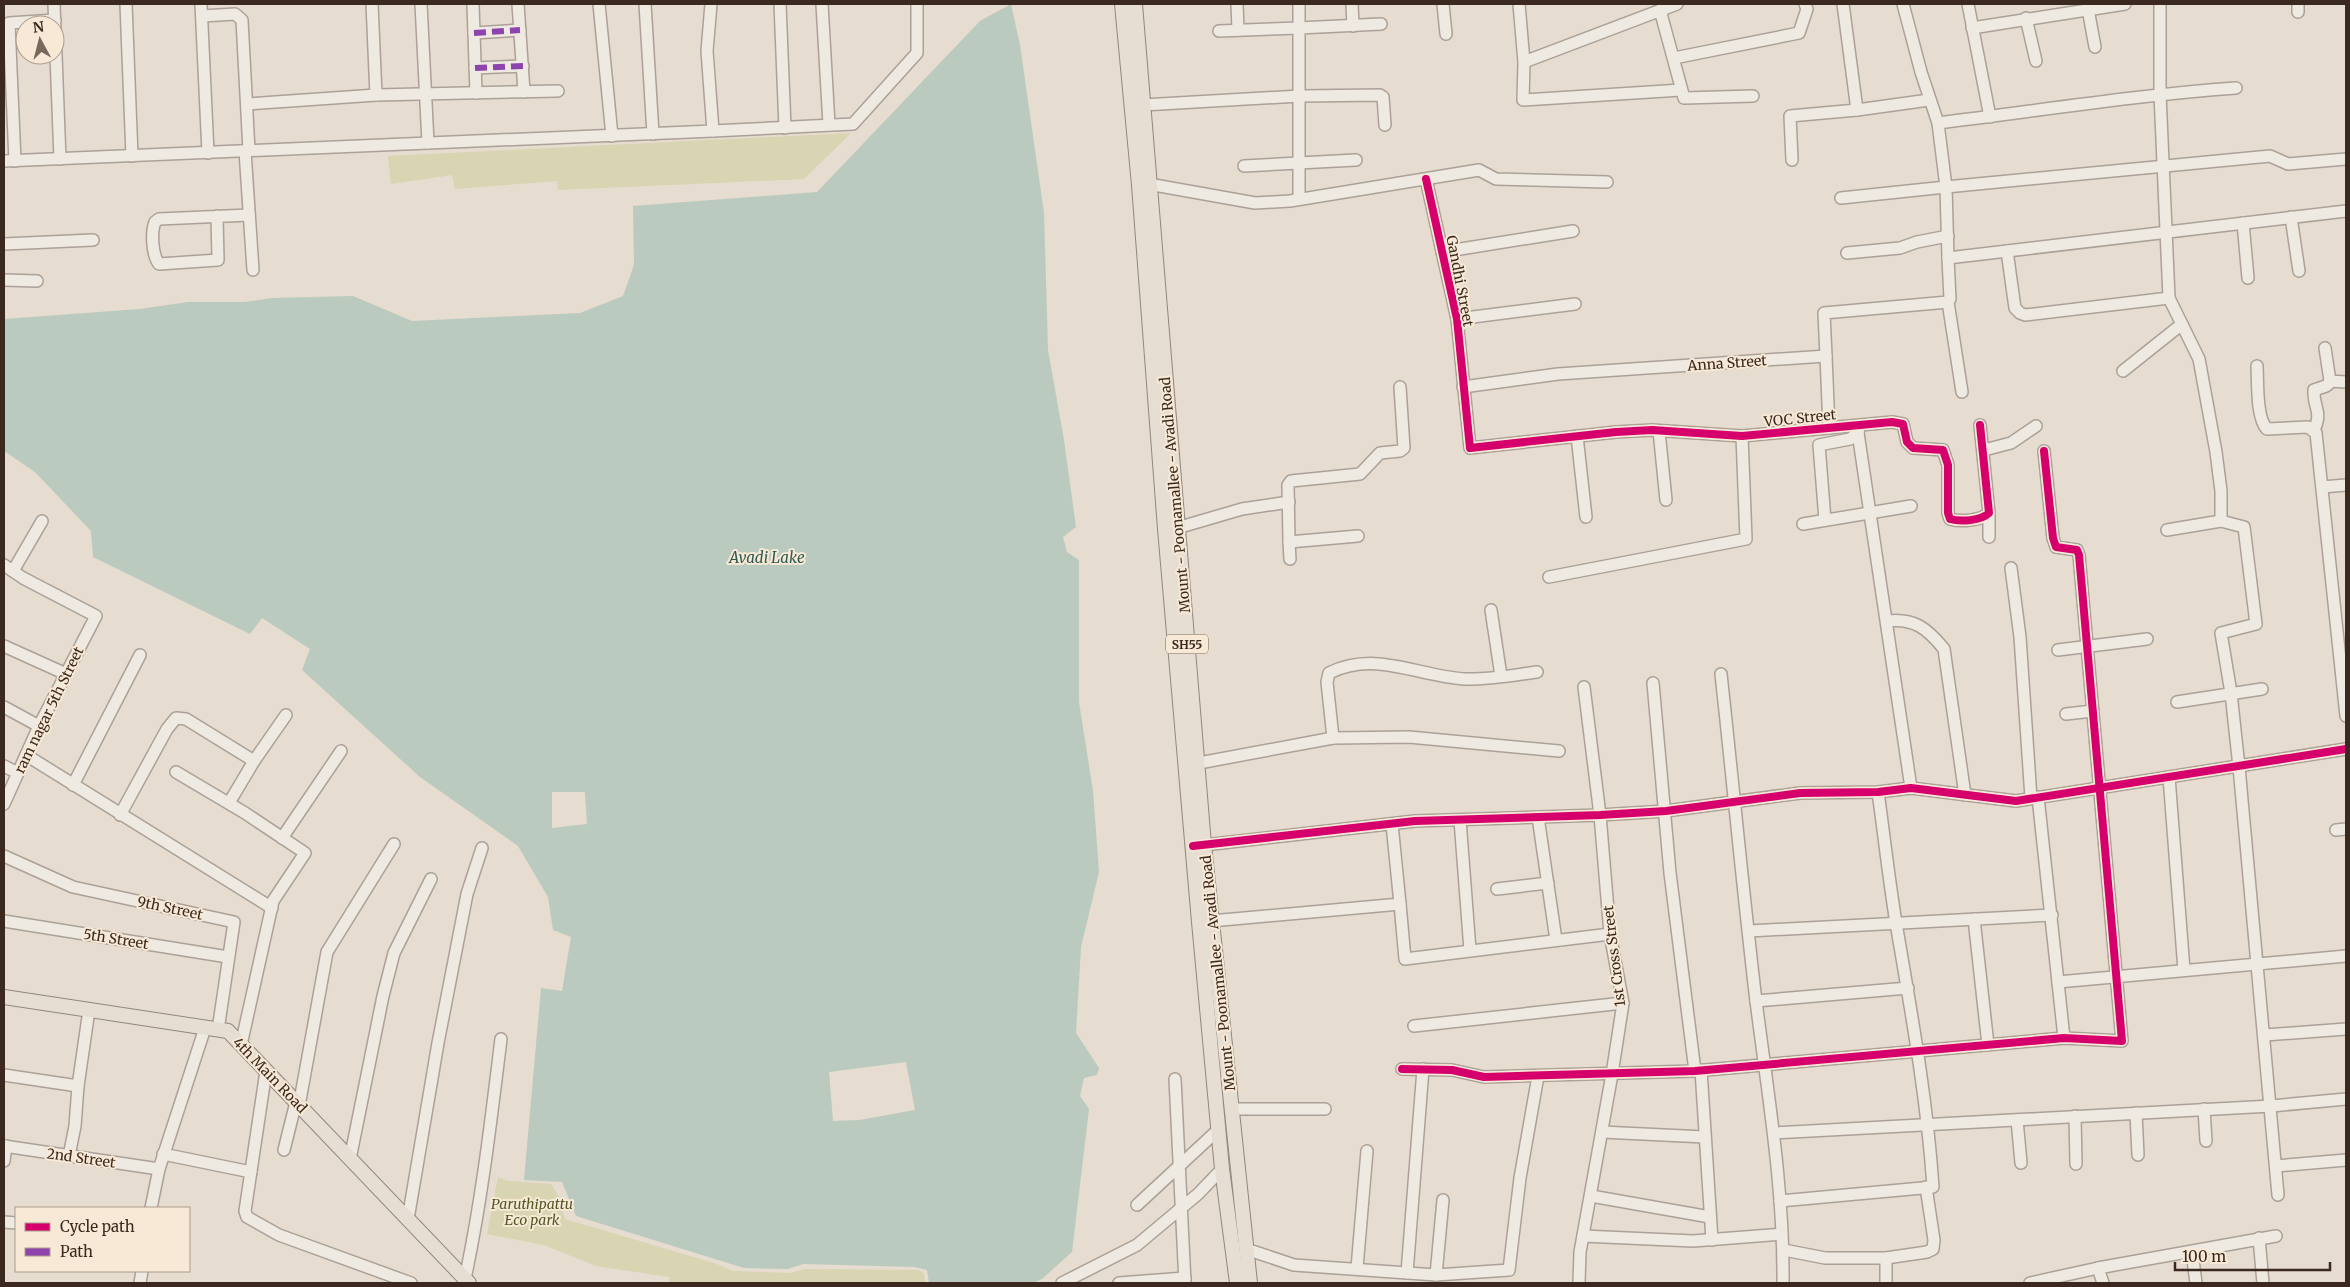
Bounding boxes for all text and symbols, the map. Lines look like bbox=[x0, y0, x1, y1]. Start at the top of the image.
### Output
north arrow bbox=[15, 15, 65, 65]
text: N bbox=[32, 17, 45, 37]
street label: Gandhi Street bbox=[1442, 234, 1478, 329]
street label: Anna Street bbox=[1686, 351, 1768, 375]
street label: Mount - Poonamallee - Avadi Road bbox=[1156, 376, 1194, 614]
street label: VOC Street bbox=[1762, 405, 1837, 431]
water label: Avadi Lake bbox=[728, 548, 805, 567]
road number: SH55 bbox=[1166, 634, 1208, 654]
street label: ram nagar 5th Street bbox=[10, 643, 88, 776]
street label: Mount - Poonamallee - Avadi Road bbox=[1197, 854, 1239, 1092]
street label: 9th Street bbox=[136, 892, 205, 924]
street label: 1st Cross Street bbox=[1599, 904, 1629, 1008]
street label: 5th Street bbox=[82, 925, 150, 953]
street label: 4th Main Road bbox=[229, 1033, 311, 1117]
street label: 2nd Street bbox=[45, 1144, 117, 1172]
park label: Paruthipattu Eco park bbox=[491, 1195, 573, 1229]
legend bbox=[15, 1207, 190, 1272]
text: Cycle path bbox=[60, 1217, 135, 1236]
scale bar bbox=[2175, 1240, 2330, 1272]
text: Path bbox=[60, 1242, 93, 1261]
text: 100 m bbox=[2182, 1247, 2226, 1266]

